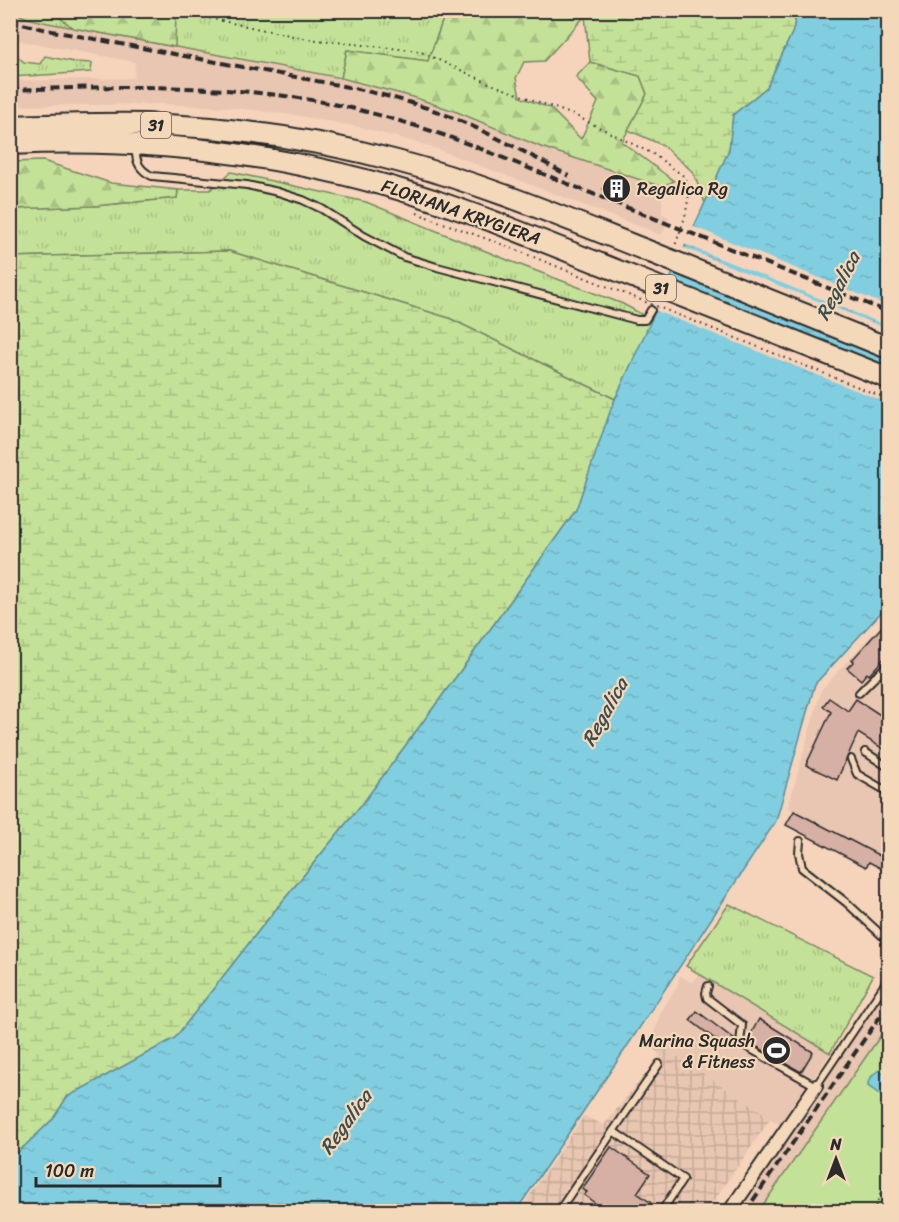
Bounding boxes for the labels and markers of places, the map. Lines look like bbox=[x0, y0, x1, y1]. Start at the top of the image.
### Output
building icon: Regalica Rg bbox=[600, 173, 632, 205]
place label: Regalica Rg bbox=[637, 173, 728, 205]
place label: Marina Squash & Fitness bbox=[639, 1025, 756, 1078]
sports icon: Marina Squash & Fitness bbox=[760, 1035, 792, 1067]

